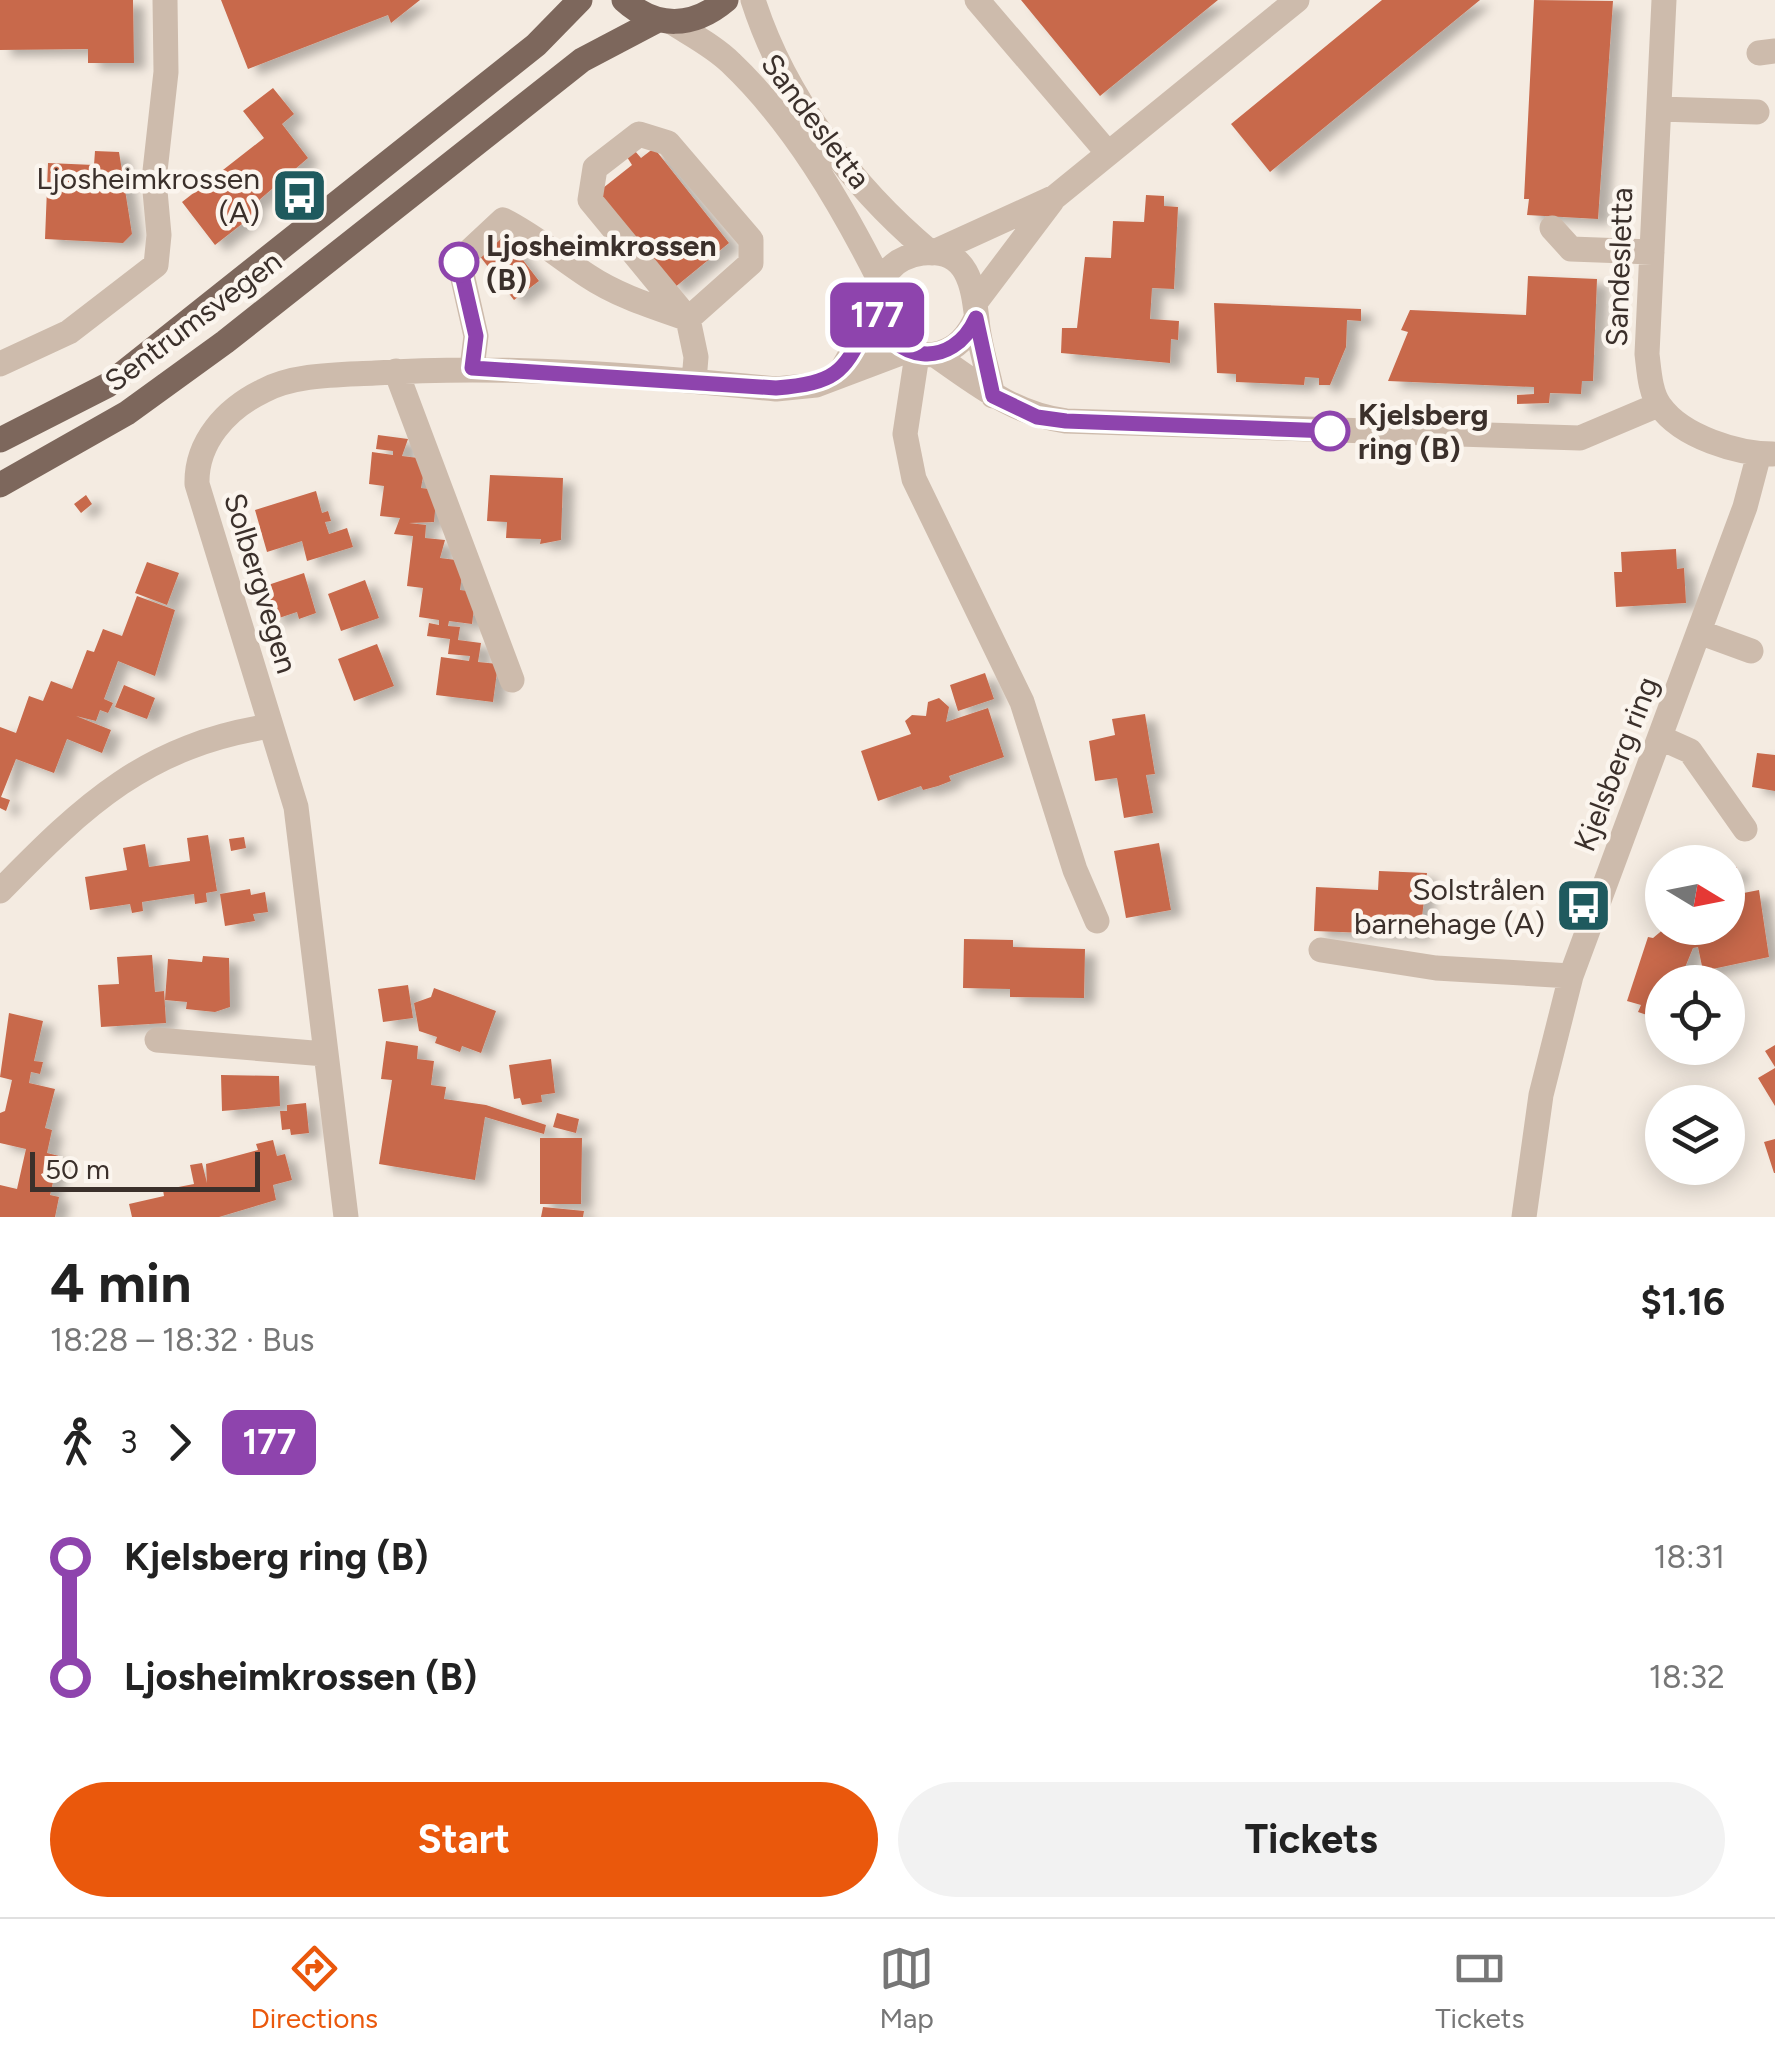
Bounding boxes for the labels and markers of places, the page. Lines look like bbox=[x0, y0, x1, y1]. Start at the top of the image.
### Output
place label: Ljosheimkrossen (A) bbox=[36, 160, 260, 231]
bus stop icon: Ljosheimkrossen (A) bbox=[269, 165, 329, 225]
place label: Ljosheimkrossen (B) bbox=[486, 227, 717, 298]
marker: Ljosheimkrossen (B) bbox=[440, 243, 478, 281]
place label: Kjelsberg ring (B) bbox=[1358, 396, 1489, 467]
marker: Kjelsberg ring (B) bbox=[1311, 412, 1349, 450]
place label: Solstrålen barnehage (A) bbox=[1354, 871, 1545, 942]
bus stop icon: Solstrålen barnehage (A) bbox=[1554, 876, 1614, 936]

